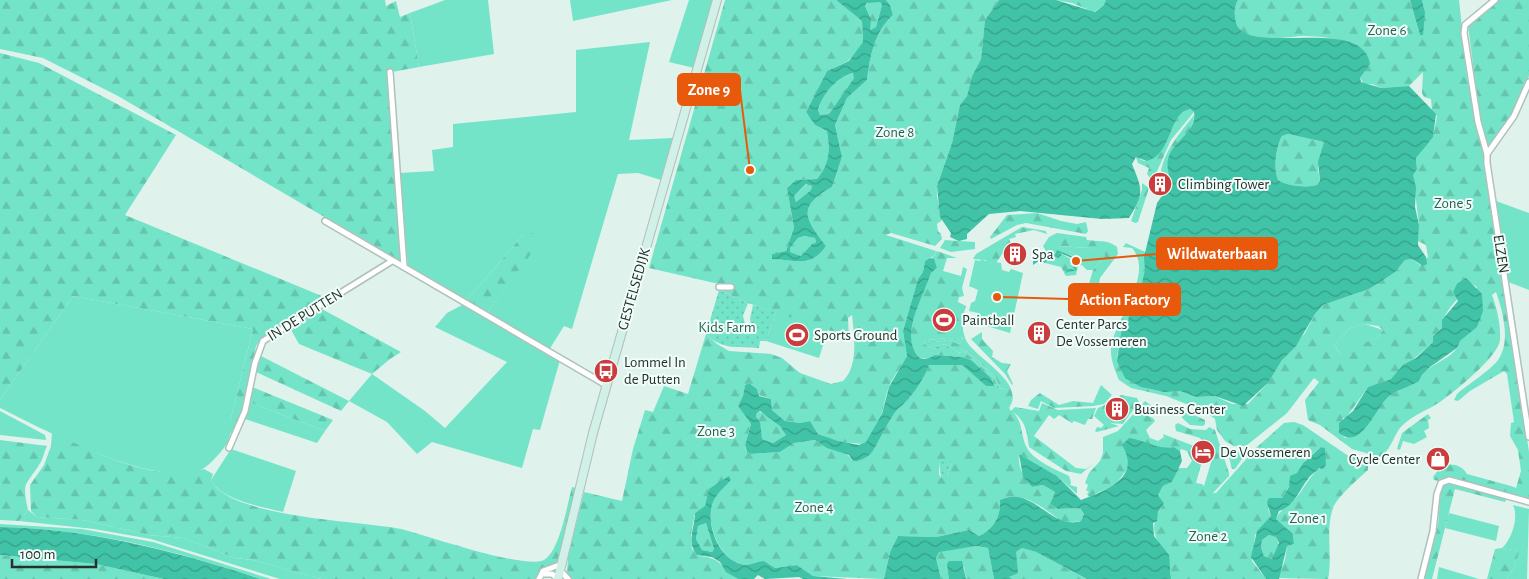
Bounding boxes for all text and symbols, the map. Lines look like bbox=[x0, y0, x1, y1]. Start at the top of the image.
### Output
park label: Zone 6 bbox=[1368, 23, 1406, 38]
callout: Zone 9 bbox=[678, 74, 740, 105]
text: Zone 9 bbox=[688, 82, 731, 98]
park label: Zone 8 bbox=[876, 125, 914, 140]
building icon: Climbing Tower bbox=[1147, 171, 1173, 197]
place label: Climbing Tower bbox=[1178, 177, 1269, 192]
park label: Zone 5 bbox=[1434, 196, 1472, 211]
street label: ELZEN bbox=[1491, 234, 1511, 274]
callout: Wildwaterbaan bbox=[1157, 238, 1277, 269]
building icon: Spa bbox=[1002, 241, 1028, 267]
street label: GESTELSEDIJK bbox=[615, 245, 653, 332]
text: Wildwaterbaan bbox=[1167, 246, 1267, 262]
place label: Spa bbox=[1032, 247, 1054, 262]
callout: Action Factory bbox=[1069, 284, 1180, 315]
street label: IN DE PUTTEN bbox=[265, 286, 345, 344]
text: Action Factory bbox=[1080, 292, 1171, 309]
sports icon: Paintball bbox=[931, 307, 957, 333]
place label: Paintball bbox=[962, 313, 1015, 328]
place label: Center Parcs De Vossemeren bbox=[1056, 317, 1147, 349]
park label: Kids Farm bbox=[698, 320, 756, 335]
building icon: Center Parcs De Vossemeren bbox=[1026, 320, 1052, 346]
sports icon: Sports Ground bbox=[784, 322, 810, 348]
place label: Sports Ground bbox=[814, 328, 898, 343]
place label: Lommel In de Putten bbox=[624, 355, 686, 387]
bus stop icon: Lommel In de Putten bbox=[593, 358, 619, 384]
building icon: Business Center bbox=[1104, 396, 1130, 422]
place label: Business Center bbox=[1134, 402, 1226, 417]
park label: Zone 3 bbox=[697, 424, 735, 439]
hotel icon: De Vossemeren bbox=[1190, 439, 1216, 465]
place label: De Vossemeren bbox=[1220, 445, 1311, 460]
shop icon: Cycle Center bbox=[1425, 446, 1451, 472]
place label: Cycle Center bbox=[1349, 452, 1420, 467]
park label: Zone 4 bbox=[794, 500, 834, 515]
park label: Zone 1 bbox=[1289, 511, 1327, 526]
park label: Zone 2 bbox=[1189, 529, 1228, 544]
scale bar bbox=[12, 536, 96, 568]
text: 100 m bbox=[20, 547, 55, 562]

